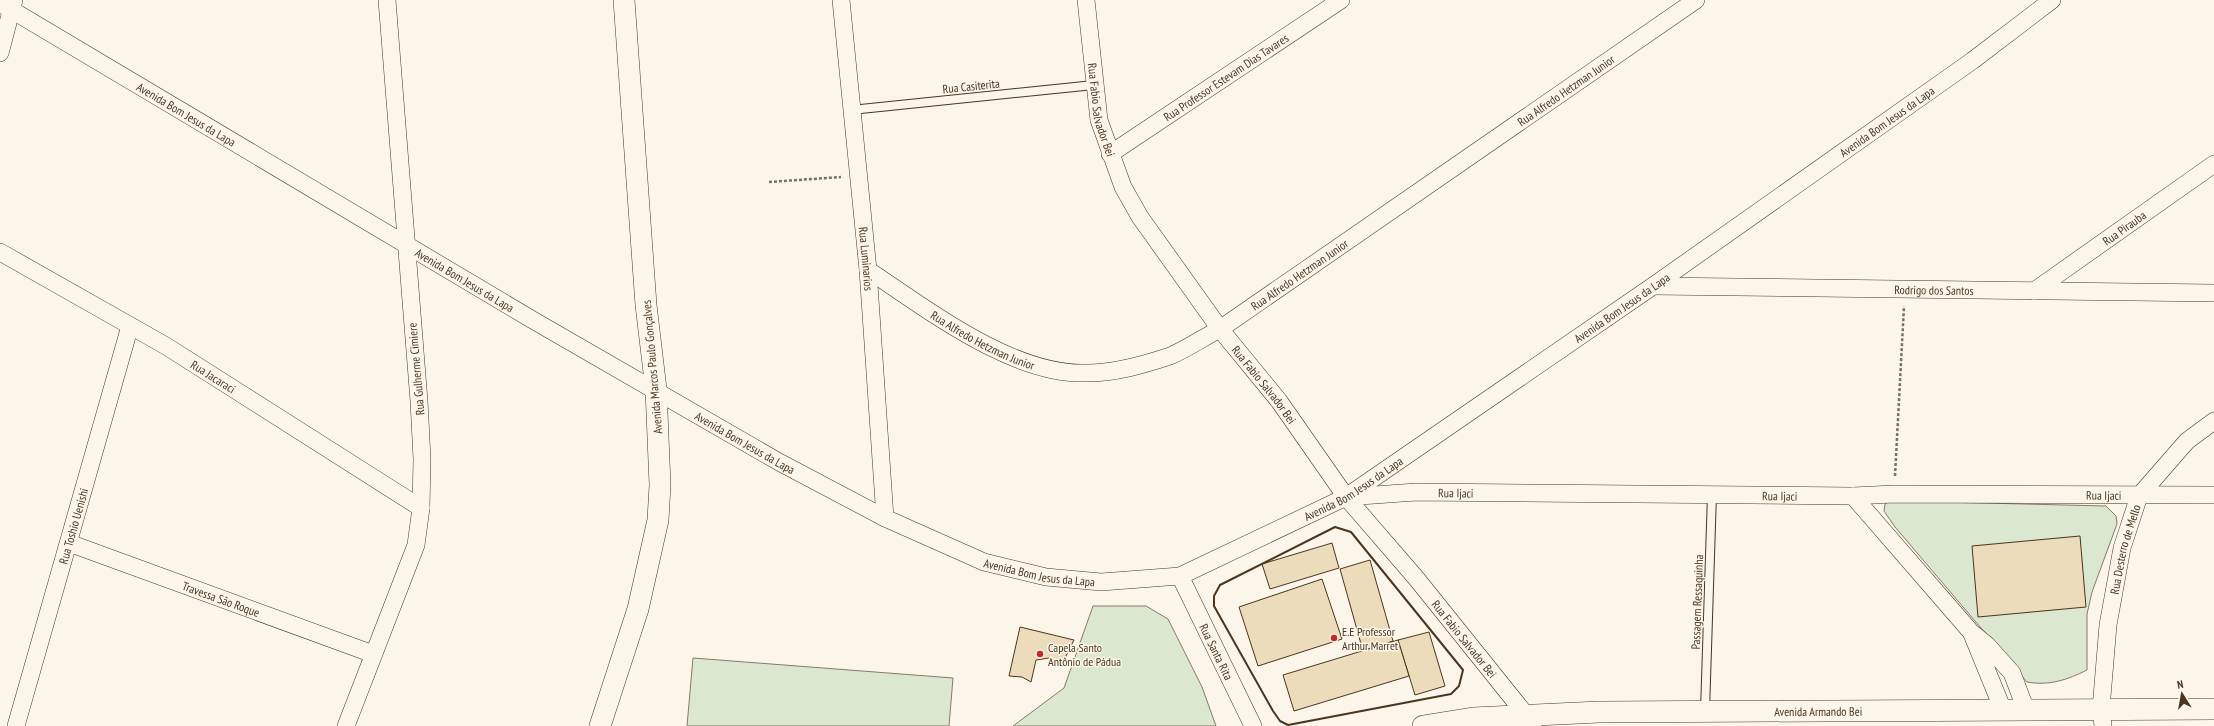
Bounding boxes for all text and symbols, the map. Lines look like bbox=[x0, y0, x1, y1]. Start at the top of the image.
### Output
street label: Rua Professor Estevam Dias Tavares bbox=[1160, 30, 1291, 124]
street label: Rua Alfredo Hetzman Junior bbox=[1514, 51, 1618, 129]
street label: Rua Fabio Salvador Bei bbox=[1085, 62, 1119, 158]
street label: Rua Casiterita bbox=[942, 76, 1000, 96]
street label: Avenida Bom Jesus da Lapa bbox=[134, 79, 239, 149]
street label: Avenida Bom Jesus da Lapa bbox=[1836, 82, 1937, 160]
street label: Rua Pirauba bbox=[2099, 207, 2149, 248]
street label: Rua Luminarios bbox=[856, 226, 877, 291]
street label: Rua Alfredo Hetzman Junior bbox=[1248, 235, 1351, 313]
street label: Avenida Bom Jesus da Lapa bbox=[413, 244, 517, 315]
street label: Avenida Bom Jesus da Lapa bbox=[1571, 269, 1672, 346]
street label: Rodrigo dos Santos bbox=[1894, 282, 1974, 297]
street label: Avenida Marcos Paulo Gonçalves bbox=[639, 299, 665, 435]
street label: Rua Alfredo Hetzman Junior bbox=[928, 307, 1037, 373]
street label: Rua Gulherme Cimiere bbox=[404, 322, 428, 416]
street label: Rua Fabio Salvador Bei bbox=[1229, 342, 1300, 426]
street label: Rua Jacaraci bbox=[188, 356, 239, 396]
street label: Avenida Bom Jesus da Lapa bbox=[693, 408, 798, 477]
street label: Avenida Bom Jesus da Lapa bbox=[1301, 453, 1405, 523]
street label: Rua Ijaci bbox=[1438, 485, 1474, 500]
street label: Rua Toshio Uenishi bbox=[55, 486, 91, 566]
street label: Rua Ijaci bbox=[2086, 487, 2121, 502]
street label: Rua Ijaci bbox=[1762, 488, 1798, 503]
street label: Rua Desterro de Mello bbox=[2106, 502, 2143, 595]
street label: Passagem Ressaquinha bbox=[1688, 554, 1706, 650]
street label: Avenida Bom Jesus da Lapa bbox=[983, 555, 1096, 589]
street label: Travessa São Roque bbox=[180, 578, 262, 620]
street label: Rua Fabio Salvador Bei bbox=[1429, 597, 1500, 681]
street label: Rua Santa Rita bbox=[1197, 621, 1237, 682]
place label: E.E Professor Arthur Marret bbox=[1342, 624, 1399, 653]
marker: E.E Professor Arthur Marret bbox=[1329, 633, 1339, 643]
place label: Capela Santo Antônio de Pádua bbox=[1048, 640, 1121, 669]
marker: Capela Santo Antônio de Pádua bbox=[1035, 649, 1045, 659]
north arrow bbox=[2162, 674, 2202, 714]
text: N bbox=[2176, 677, 2184, 692]
street label: Avenida Armando Bei bbox=[1774, 703, 1862, 719]

